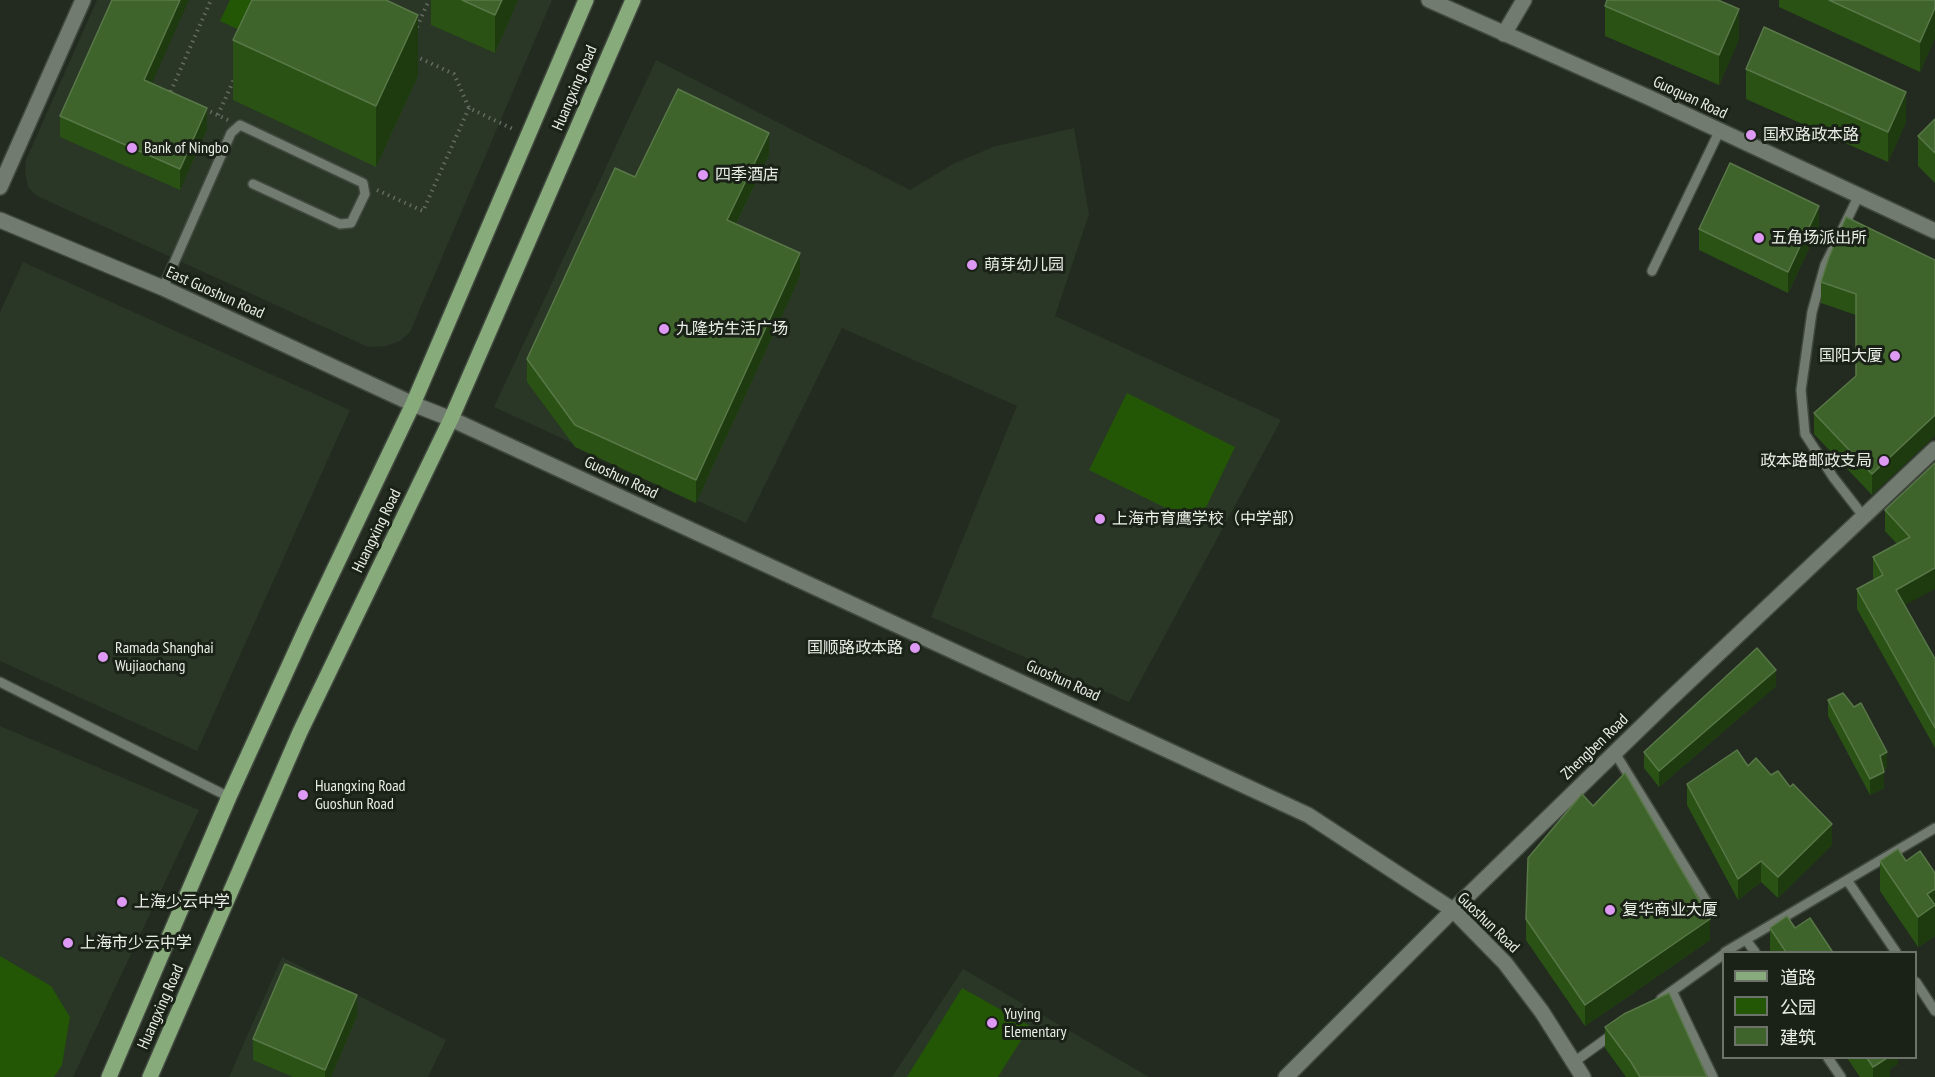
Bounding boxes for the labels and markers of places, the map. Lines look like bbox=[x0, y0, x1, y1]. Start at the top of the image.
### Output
place label: 国权路政本路 bbox=[1763, 125, 1859, 145]
marker: 国权路政本路 bbox=[1744, 128, 1758, 142]
place label: Bank of Ningbo bbox=[144, 138, 229, 158]
marker: Bank of Ningbo bbox=[125, 141, 139, 155]
place label: 四季酒店 bbox=[715, 165, 779, 185]
marker: 四季酒店 bbox=[696, 168, 710, 182]
place label: 五角场派出所 bbox=[1771, 228, 1867, 248]
marker: 五角场派出所 bbox=[1752, 231, 1766, 245]
place label: 萌芽幼儿园 bbox=[984, 255, 1064, 275]
marker: 萌芽幼儿园 bbox=[965, 258, 979, 272]
place label: 九隆坊生活广场 bbox=[676, 319, 788, 339]
marker: 九隆坊生活广场 bbox=[657, 322, 671, 336]
place label: 国阳大厦 bbox=[1819, 346, 1883, 366]
marker: 国阳大厦 bbox=[1888, 349, 1902, 363]
place label: 政本路邮政支局 bbox=[1760, 451, 1872, 471]
marker: 政本路邮政支局 bbox=[1877, 454, 1891, 468]
place label: 上海市育鹰学校（中学部） bbox=[1112, 509, 1304, 529]
marker: 上海市育鹰学校（中学部） bbox=[1093, 512, 1107, 526]
place label: Ramada Shanghai Wujiaochang bbox=[115, 638, 214, 676]
place label: 国顺路政本路 bbox=[807, 638, 903, 658]
marker: 国顺路政本路 bbox=[908, 641, 922, 655]
marker: Ramada Shanghai Wujiaochang bbox=[96, 650, 110, 664]
place label: Huangxing Road Guoshun Road bbox=[315, 776, 406, 814]
marker: Huangxing Road Guoshun Road bbox=[296, 788, 310, 802]
place label: 上海少云中学 bbox=[134, 892, 230, 912]
marker: 上海少云中学 bbox=[115, 895, 129, 909]
place label: 复华商业大厦 bbox=[1622, 900, 1718, 920]
marker: 复华商业大厦 bbox=[1603, 903, 1617, 917]
place label: 上海市少云中学 bbox=[80, 933, 192, 953]
marker: 上海市少云中学 bbox=[61, 936, 75, 950]
place label: Yuying Elementary bbox=[1004, 1004, 1066, 1042]
marker: Yuying Elementary bbox=[985, 1016, 999, 1030]

